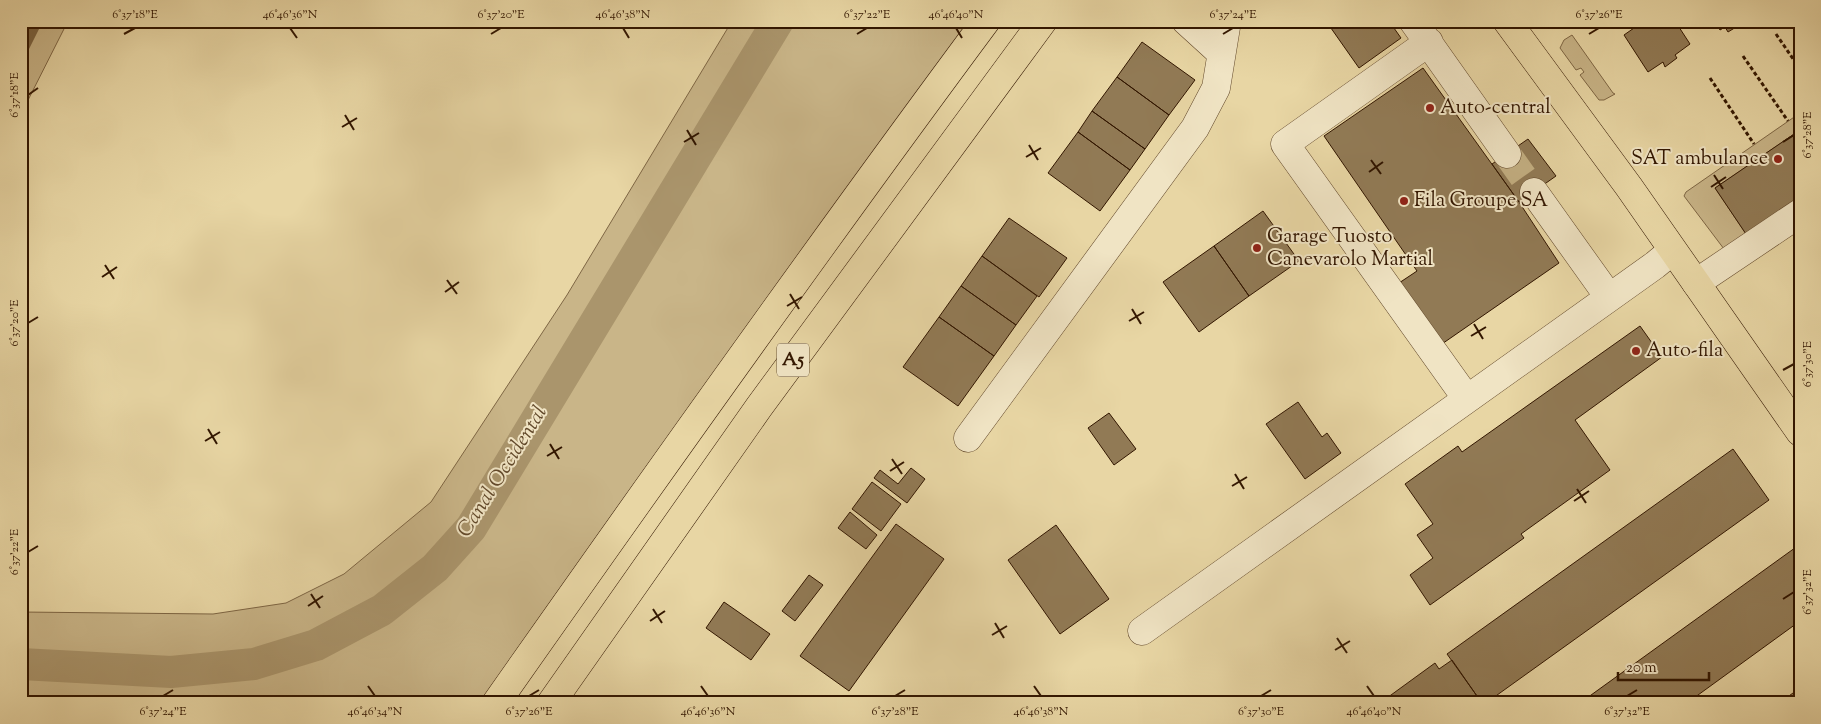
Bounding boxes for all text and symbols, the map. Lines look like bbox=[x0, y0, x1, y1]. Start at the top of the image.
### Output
text: 6°37'18"E bbox=[112, 6, 159, 24]
text: 46°46'36"N bbox=[263, 6, 318, 24]
text: 6°37'20"E bbox=[478, 6, 525, 24]
text: 46°46'38"N bbox=[596, 6, 651, 24]
text: 6°37'22"E bbox=[844, 6, 891, 24]
text: 46°46'40"N bbox=[929, 6, 984, 24]
text: 6°37'24"E bbox=[1210, 6, 1257, 24]
text: 6°37'26"E bbox=[1576, 6, 1623, 24]
text: 6°37'18"E bbox=[6, 71, 24, 118]
place label: Auto-central bbox=[1440, 94, 1551, 123]
marker: Auto-central bbox=[1424, 102, 1436, 114]
text: 6°37'28"E bbox=[1799, 111, 1817, 159]
place label: SAT ambulance bbox=[1631, 145, 1768, 174]
marker: SAT ambulance bbox=[1772, 153, 1784, 165]
place label: Fila Groupe SA bbox=[1414, 187, 1548, 216]
marker: Fila Groupe SA bbox=[1398, 195, 1410, 207]
place label: Garage Tuosto Canevarolo Martial bbox=[1267, 223, 1434, 275]
marker: Garage Tuosto Canevarolo Martial bbox=[1251, 242, 1263, 254]
text: 6°37'20"E bbox=[6, 299, 24, 347]
place label: Auto-fila bbox=[1646, 337, 1723, 366]
text: 6°37'30"E bbox=[1799, 340, 1817, 387]
road number: A5 bbox=[777, 344, 809, 376]
marker: Auto-fila bbox=[1630, 345, 1642, 357]
water label: Canal Occidental bbox=[451, 400, 555, 544]
text: 6°37'22"E bbox=[6, 528, 24, 575]
text: 6°37'32"E bbox=[1799, 568, 1817, 615]
scale bar bbox=[1618, 649, 1710, 681]
text: 20 m bbox=[1626, 658, 1657, 679]
text: 6°37'24"E bbox=[140, 703, 187, 721]
text: 46°46'34"N bbox=[348, 703, 403, 721]
text: 6°37'26"E bbox=[506, 703, 553, 721]
text: 46°46'36"N bbox=[681, 703, 736, 721]
text: 6°37'28"E bbox=[872, 703, 919, 721]
text: 46°46'38"N bbox=[1014, 703, 1069, 721]
text: 6°37'30"E bbox=[1238, 703, 1285, 721]
text: 46°46'40"N bbox=[1347, 703, 1402, 721]
text: 6°37'32"E bbox=[1604, 703, 1651, 721]

